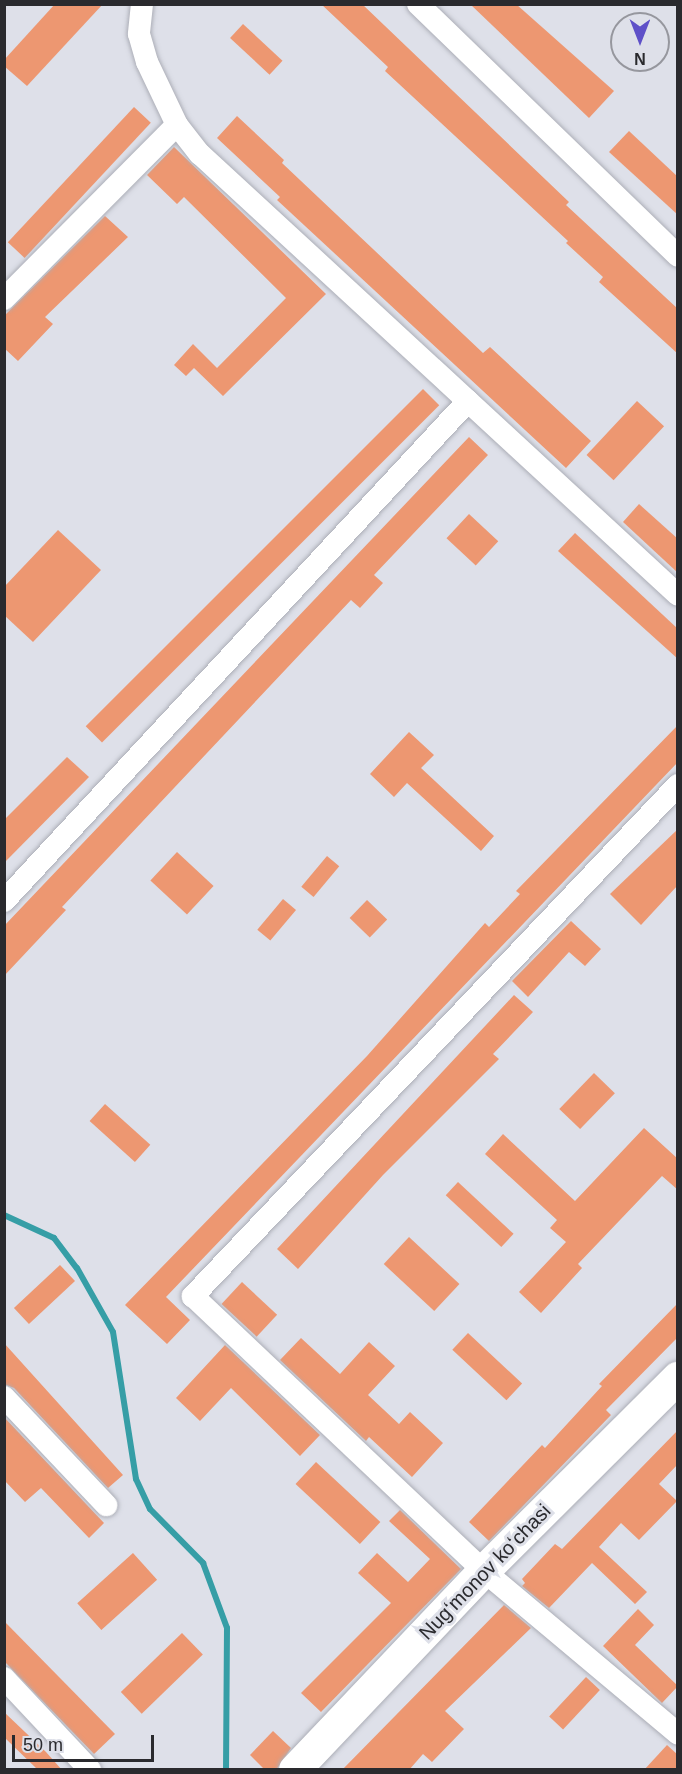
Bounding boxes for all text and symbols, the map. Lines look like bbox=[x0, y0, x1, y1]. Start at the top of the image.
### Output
north arrow bbox=[610, 12, 670, 72]
text: N bbox=[634, 50, 646, 67]
street label: Nugʻmonov koʻchasi bbox=[414, 1499, 556, 1645]
scale bar bbox=[15, 1723, 158, 1761]
text: 50 m bbox=[23, 1735, 63, 1755]

